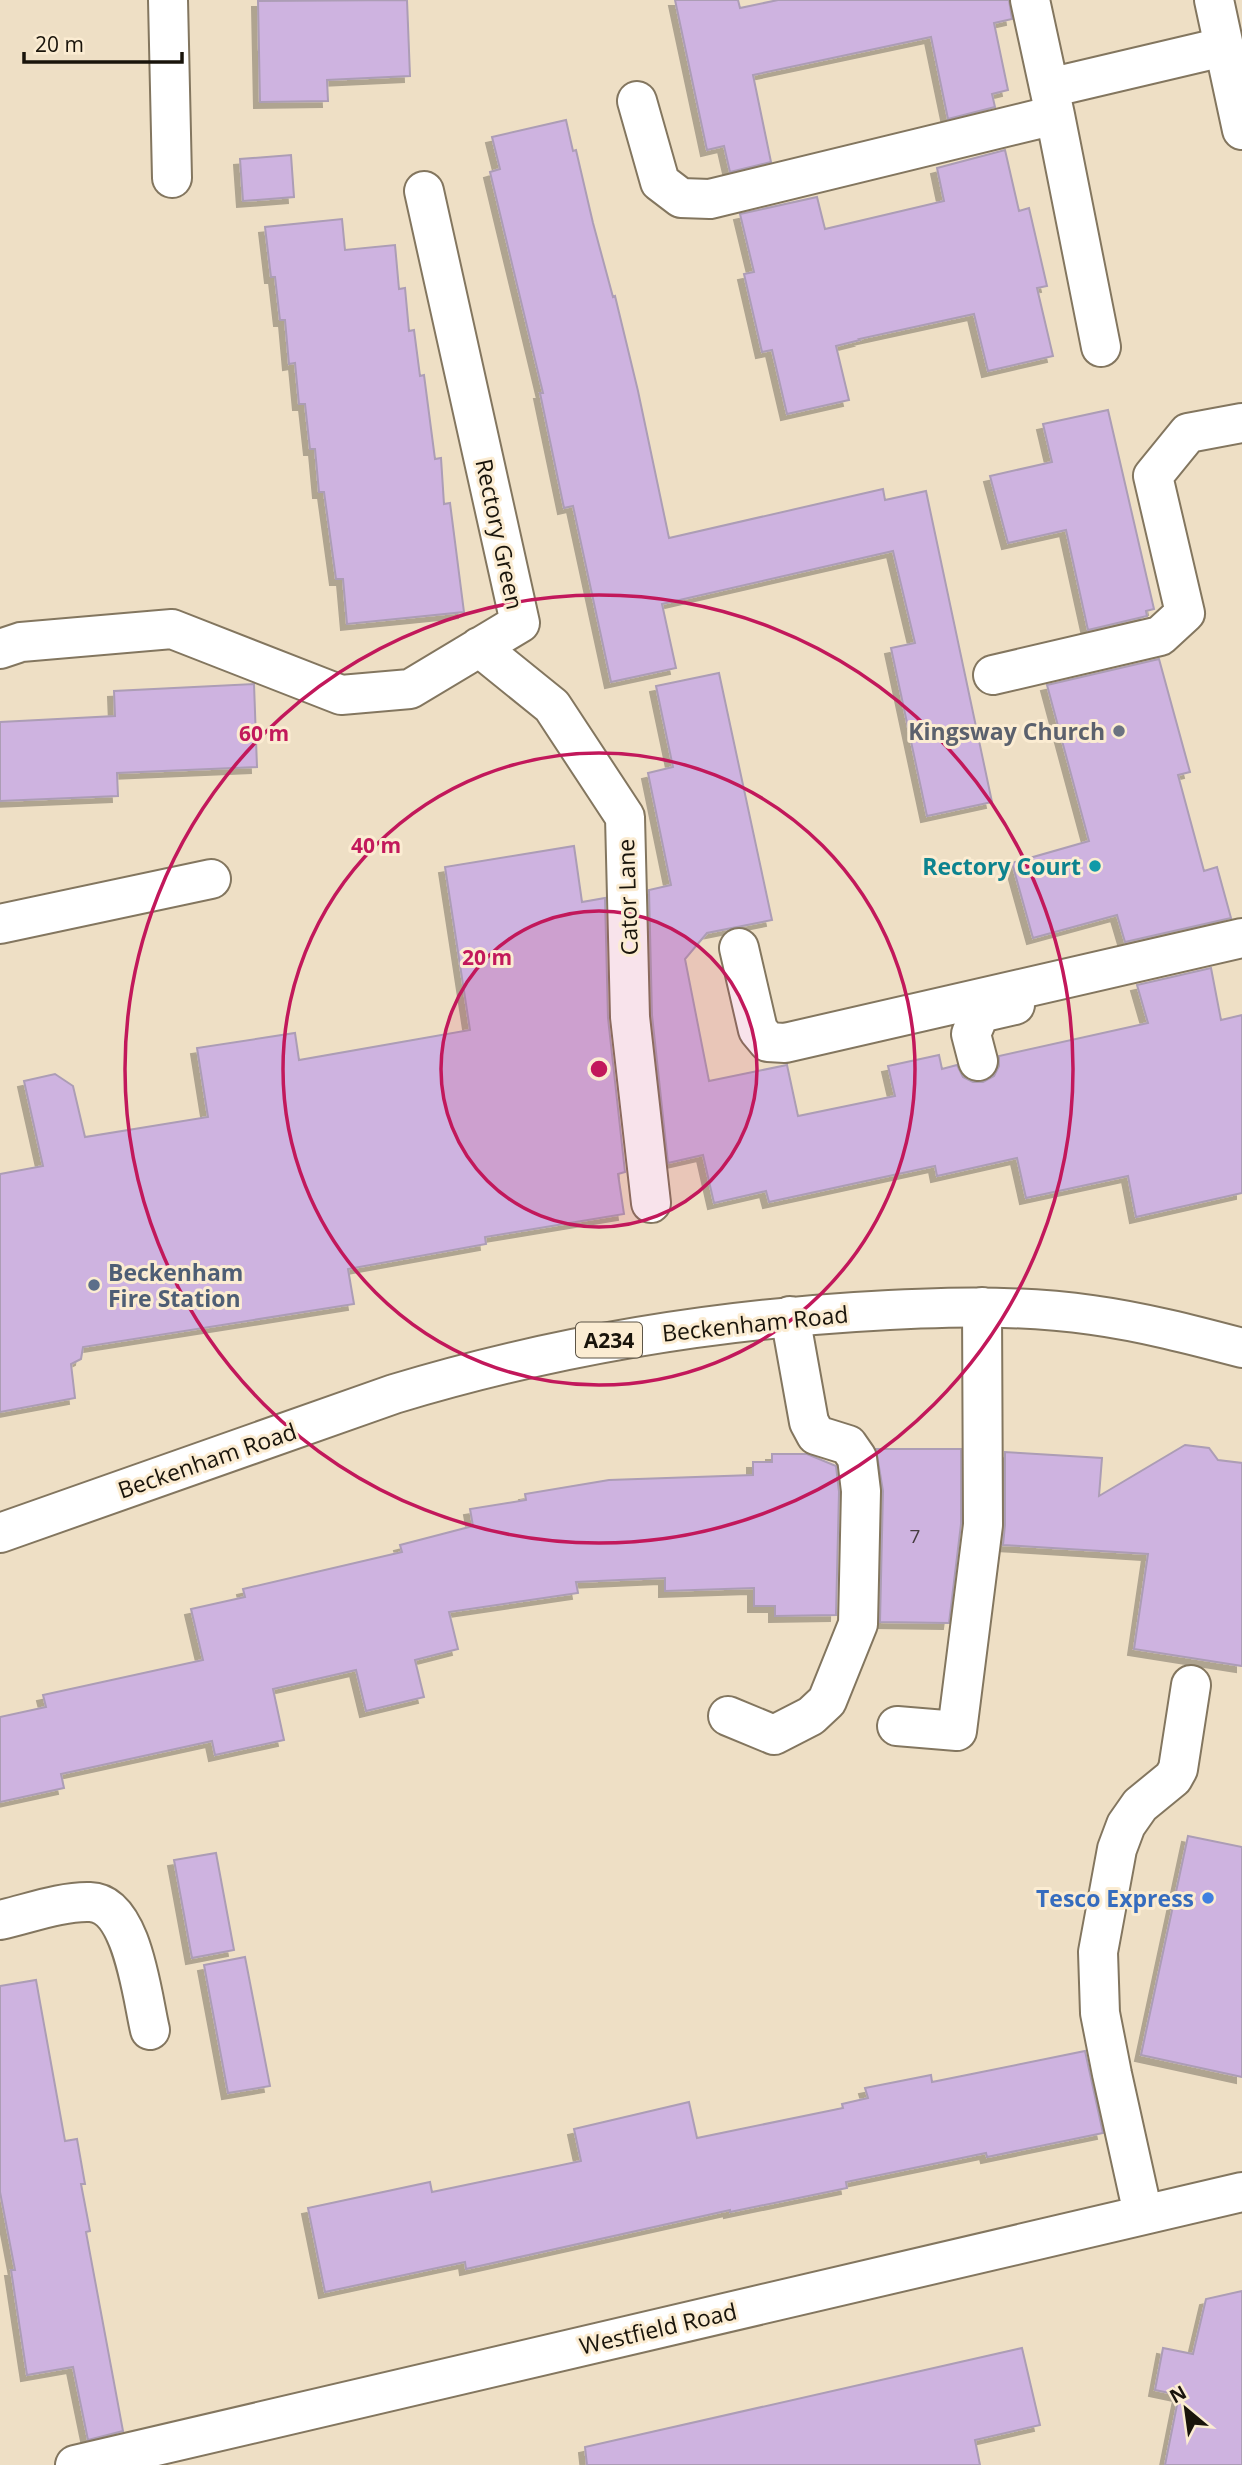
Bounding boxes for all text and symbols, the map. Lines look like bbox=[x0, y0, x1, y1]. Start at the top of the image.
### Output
scale bar bbox=[24, 21, 182, 65]
text: 20 m bbox=[35, 30, 84, 58]
street label: Rectory Green bbox=[468, 456, 532, 612]
place label: Kingsway Church bbox=[908, 715, 1105, 747]
text: 60 m bbox=[239, 719, 289, 747]
marker: Kingsway Church bbox=[1111, 723, 1127, 739]
text: 40 m bbox=[351, 831, 401, 859]
street label: Cator Lane bbox=[609, 838, 645, 956]
place label: Rectory Court bbox=[922, 850, 1081, 882]
marker: Rectory Court bbox=[1087, 858, 1103, 874]
text: 20 m bbox=[462, 943, 512, 971]
centre of rings bbox=[587, 1057, 611, 1081]
place label: Beckenham Fire Station bbox=[108, 1256, 243, 1314]
marker: Beckenham Fire Station bbox=[86, 1277, 102, 1293]
street label: Beckenham Road bbox=[660, 1297, 850, 1349]
road number: A234 bbox=[576, 1322, 642, 1358]
street label: Beckenham Road bbox=[113, 1414, 301, 1506]
house number: 7 bbox=[910, 1523, 920, 1549]
place label: Tesco Express bbox=[1036, 1882, 1194, 1914]
marker: Tesco Express bbox=[1200, 1890, 1216, 1906]
street label: Westfield Road bbox=[576, 2294, 740, 2362]
north arrow bbox=[1151, 2374, 1221, 2444]
text: N bbox=[1165, 2379, 1191, 2409]

